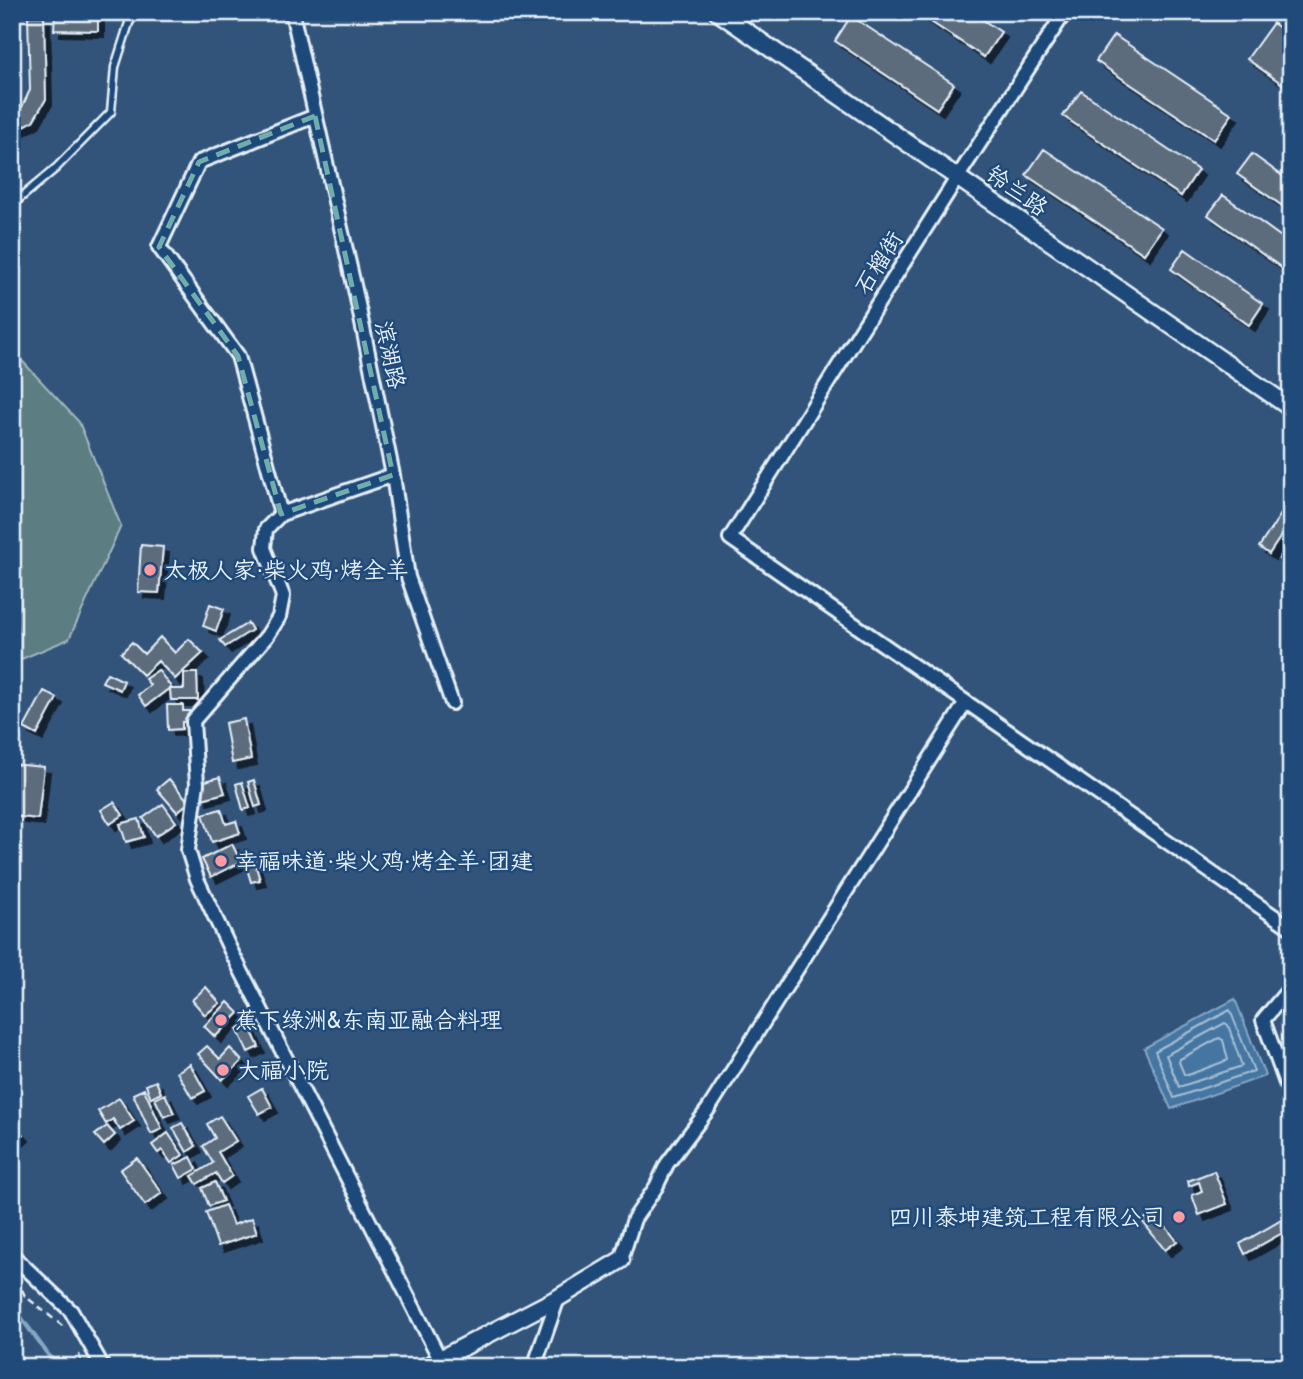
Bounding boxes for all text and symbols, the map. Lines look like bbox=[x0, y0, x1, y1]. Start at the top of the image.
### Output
street label: 铃兰路 bbox=[980, 159, 1054, 223]
street label: 石榴街 bbox=[848, 226, 910, 300]
street label: 滨湖路 bbox=[369, 318, 411, 392]
place label: 太极人家·柴火鸡·烤全羊 bbox=[164, 556, 409, 585]
marker: 太极人家·柴火鸡·烤全羊 bbox=[142, 562, 158, 578]
place label: 幸福味道·柴火鸡·烤全羊·团建 bbox=[235, 847, 533, 876]
marker: 幸福味道·柴火鸡·烤全羊·团建 bbox=[213, 853, 229, 869]
place label: 蕉下绿洲&东南亚融合料理 bbox=[235, 1006, 502, 1035]
marker: 蕉下绿洲&东南亚融合料理 bbox=[213, 1012, 229, 1028]
place label: 大福小院 bbox=[237, 1056, 329, 1085]
marker: 大福小院 bbox=[215, 1062, 231, 1078]
place label: 四川泰坤建筑工程有限公司 bbox=[889, 1203, 1165, 1232]
marker: 四川泰坤建筑工程有限公司 bbox=[1171, 1209, 1187, 1225]

